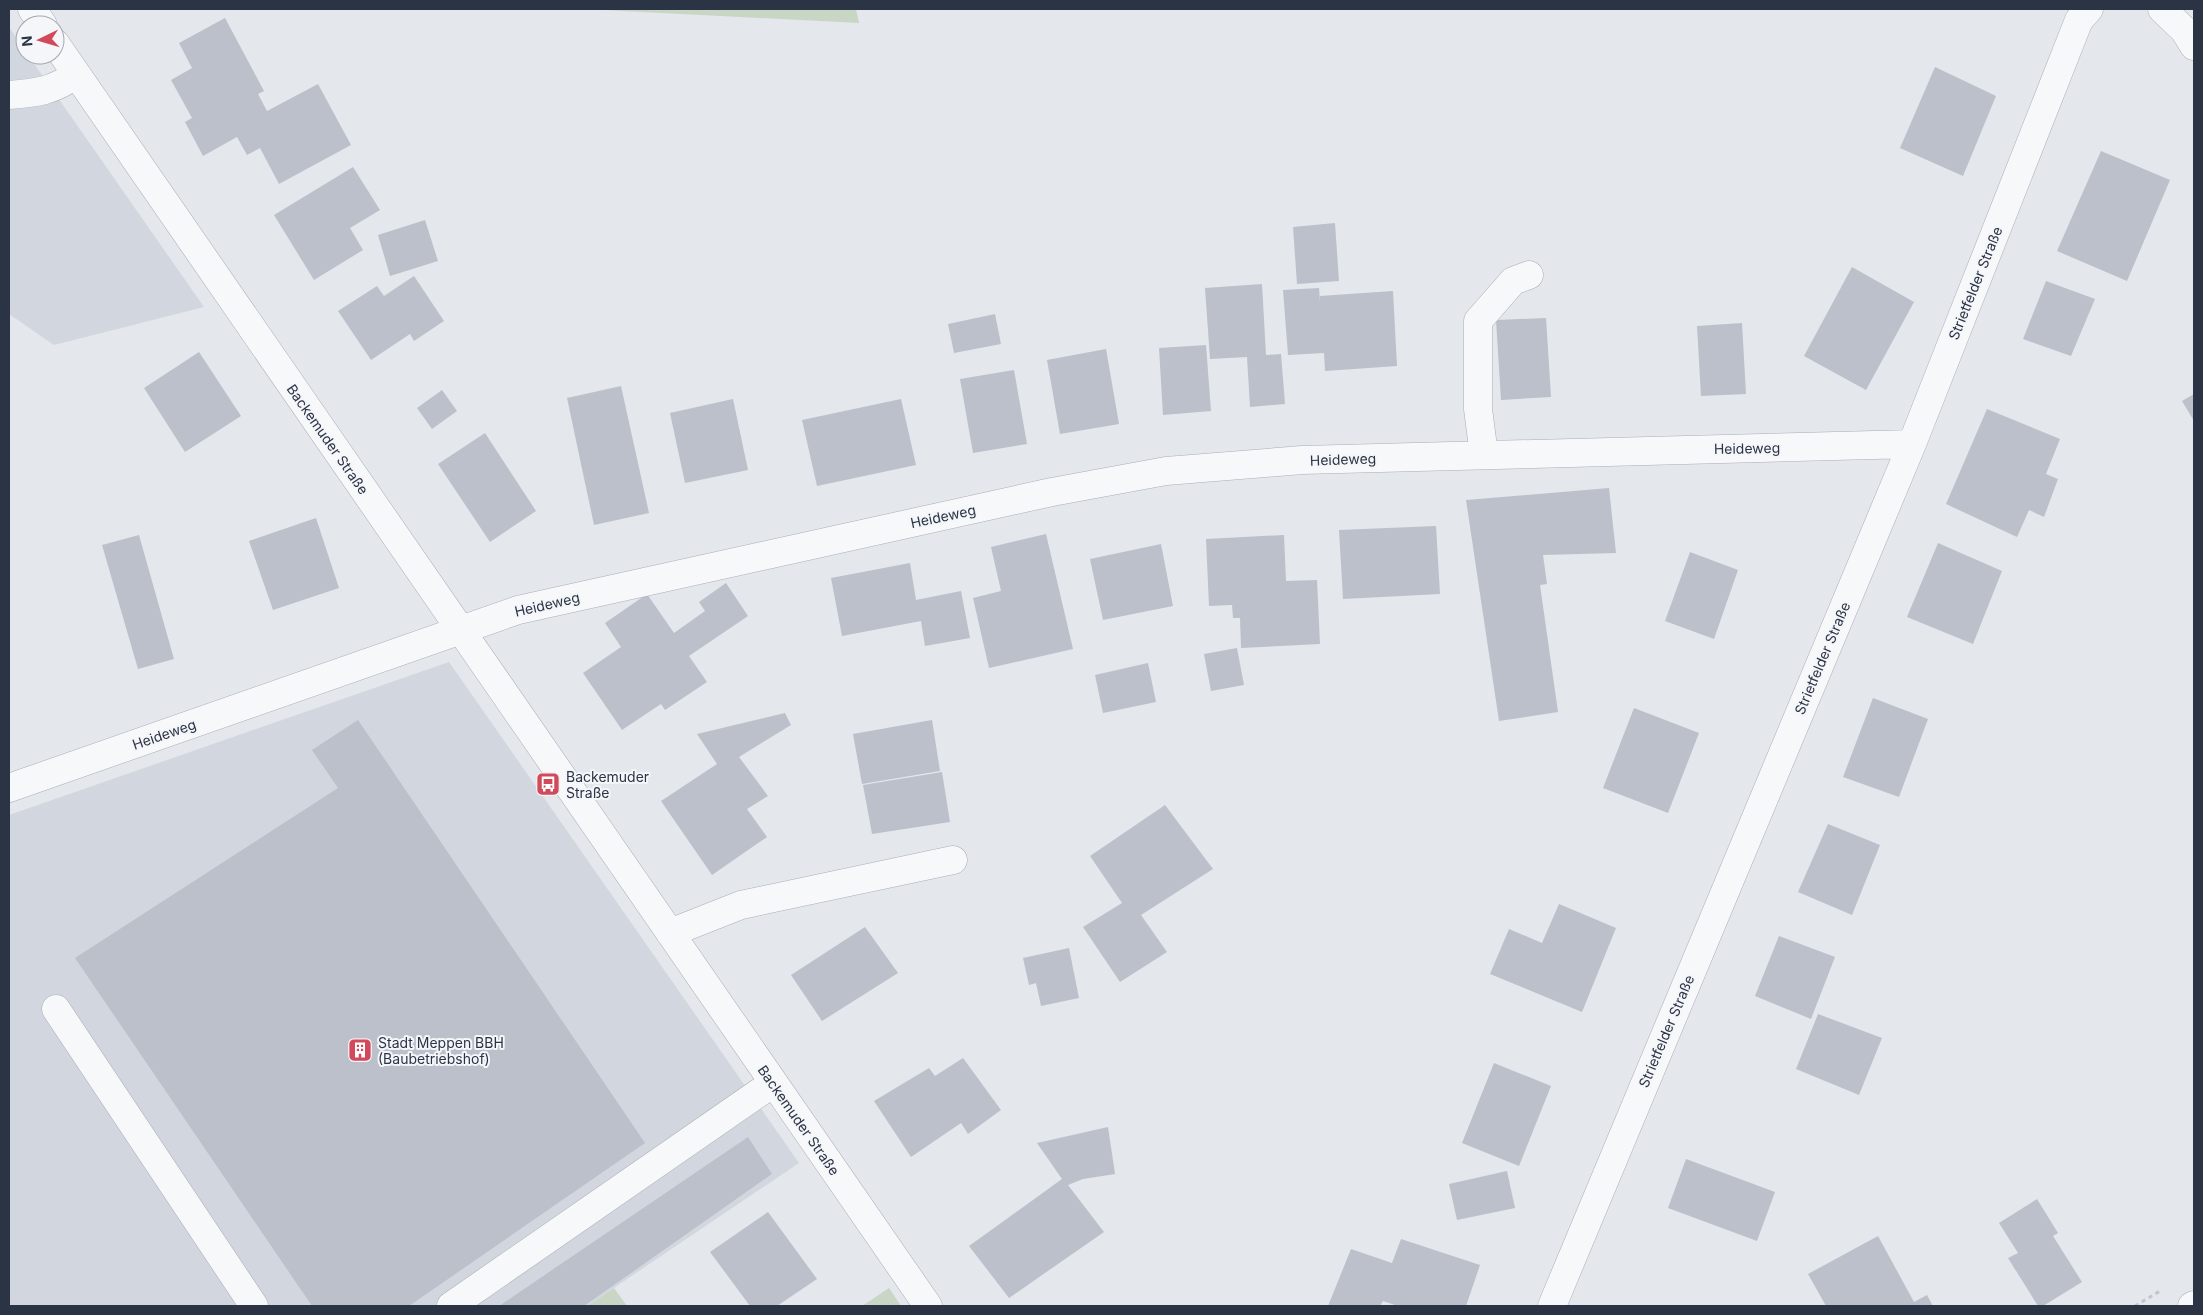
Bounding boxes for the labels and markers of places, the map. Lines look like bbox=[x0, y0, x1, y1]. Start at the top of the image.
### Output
place label: Backemuder Straße bbox=[566, 768, 649, 801]
bus stop icon: Backemuder Straße bbox=[535, 771, 561, 797]
place label: Stadt Meppen BBH (Baubetriebshof) bbox=[378, 1034, 504, 1067]
building icon: Stadt Meppen BBH (Baubetriebshof) bbox=[347, 1037, 373, 1063]

